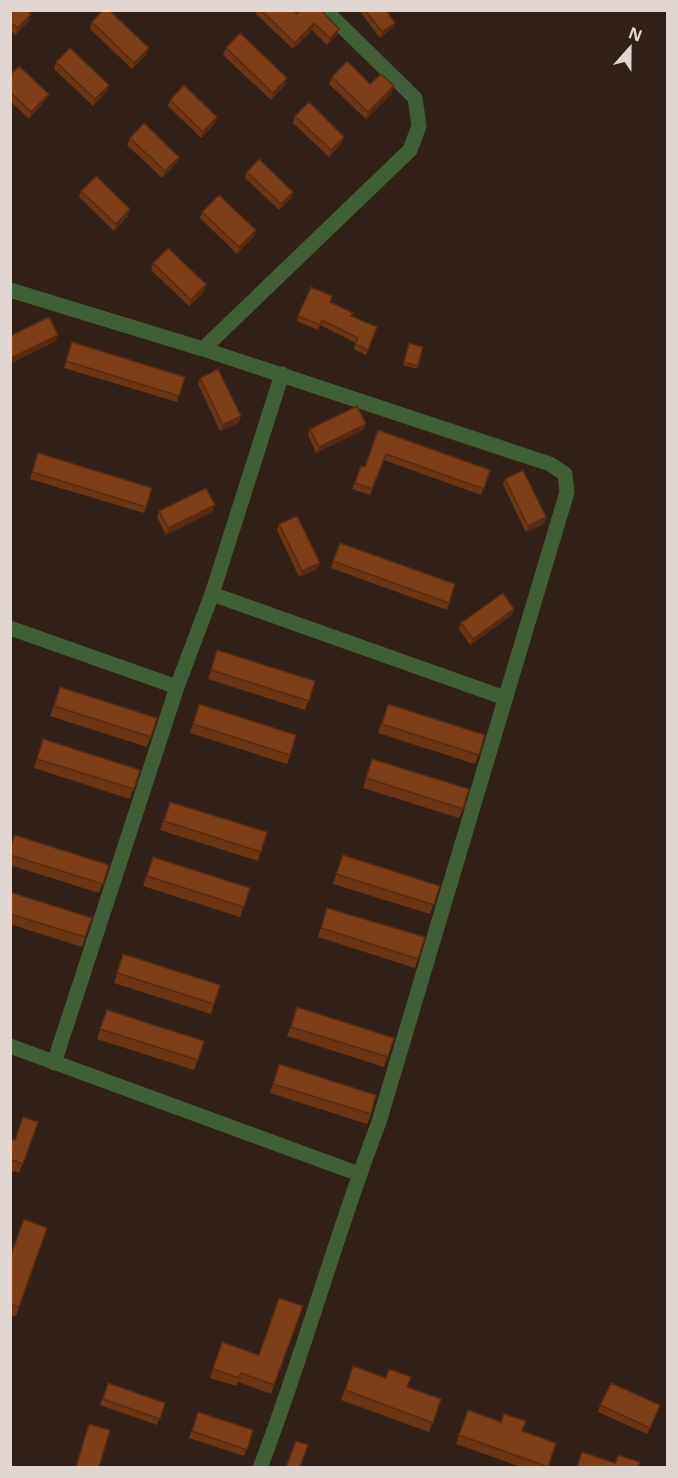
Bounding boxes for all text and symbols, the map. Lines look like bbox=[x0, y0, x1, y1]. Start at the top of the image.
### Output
north arrow bbox=[600, 18, 660, 78]
text: N bbox=[625, 21, 645, 47]

